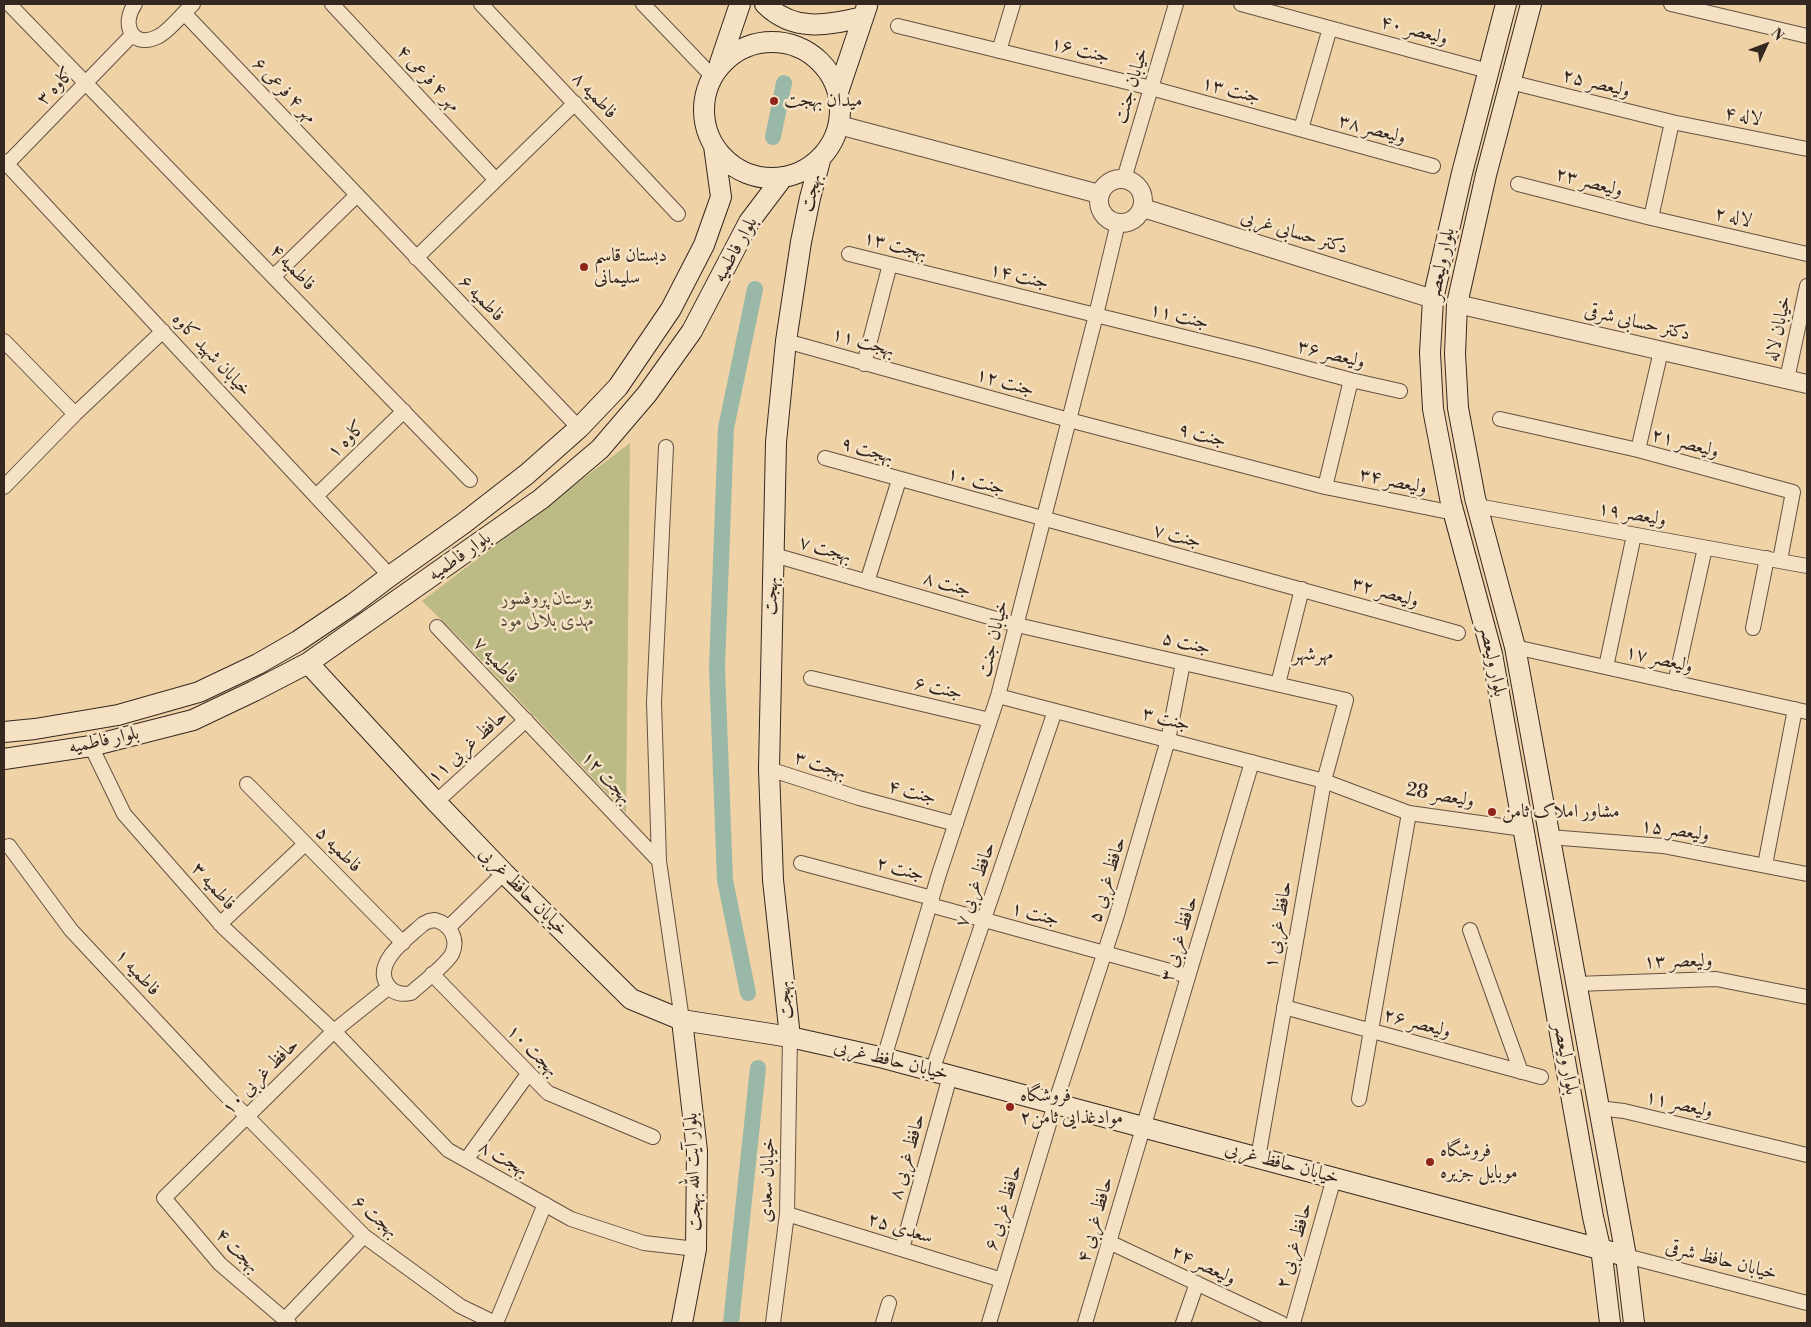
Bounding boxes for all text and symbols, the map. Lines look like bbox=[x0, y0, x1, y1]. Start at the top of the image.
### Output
street label: ولیعصر ۴۰ bbox=[1378, 11, 1450, 51]
north arrow bbox=[1741, 20, 1791, 70]
text: N bbox=[1767, 25, 1787, 45]
street label: جنت ۱۶ bbox=[1048, 33, 1112, 69]
street label: مهر ۴ فرعی ۴ bbox=[391, 41, 465, 117]
street label: خیابان جنت bbox=[1110, 45, 1154, 127]
street label: مهر ۴ فرعی ۶ bbox=[247, 53, 321, 129]
street label: کاوه ۳ bbox=[32, 63, 80, 111]
street label: ولیعصر ۲۵ bbox=[1560, 65, 1632, 103]
street label: فاطمیه ۸ bbox=[566, 68, 622, 124]
street label: جنت ۱۳ bbox=[1199, 72, 1263, 110]
place label: میدان بهجت bbox=[784, 90, 862, 112]
marker: میدان بهجت bbox=[768, 95, 780, 107]
street label: لاله ۴ bbox=[1722, 102, 1764, 132]
street label: ولیعصر ۳۸ bbox=[1336, 110, 1408, 150]
street label: ولیعصر ۲۳ bbox=[1553, 163, 1625, 203]
street label: بهجت bbox=[796, 172, 828, 214]
street label: لاله ۲ bbox=[1712, 203, 1754, 233]
street label: دکتر حسابی غربی bbox=[1238, 206, 1350, 260]
street label: بلوار فاطمیه bbox=[709, 213, 763, 287]
street label: بلوار ولیعصر bbox=[1423, 226, 1461, 302]
street label: بهجت ۱۳ bbox=[861, 227, 929, 265]
street label: فاطمیه ۴ bbox=[264, 240, 320, 296]
place label: دبستان قاسم سلیمانی bbox=[594, 245, 667, 289]
street label: جنت ۱۴ bbox=[987, 259, 1051, 295]
marker: دبستان قاسم سلیمانی bbox=[578, 261, 590, 273]
street label: فاطمیه ۶ bbox=[453, 271, 509, 327]
street label: خیابان لاله bbox=[1761, 294, 1797, 364]
street label: جنت ۱۱ bbox=[1147, 299, 1211, 335]
street label: دکتر حسابی شرقی bbox=[1582, 300, 1692, 346]
street label: خیابان شهید کاوه bbox=[166, 308, 256, 402]
street label: بهجت ۱۱ bbox=[829, 323, 897, 363]
street label: ولیعصر ۳۶ bbox=[1295, 336, 1367, 374]
street label: جنت ۱۲ bbox=[973, 364, 1037, 402]
street label: کاوه ۱ bbox=[323, 416, 371, 464]
street label: جنت ۹ bbox=[1175, 419, 1229, 453]
street label: ولیعصر ۲۱ bbox=[1649, 424, 1721, 464]
street label: بهجت ۹ bbox=[838, 433, 896, 469]
street label: جنت ۱۰ bbox=[944, 463, 1008, 501]
street label: ولیعصر ۳۴ bbox=[1357, 464, 1429, 500]
street label: ولیعصر ۱۹ bbox=[1596, 498, 1668, 532]
street label: جنت ۷ bbox=[1150, 520, 1204, 554]
street label: بلوار فاطمیه bbox=[424, 527, 496, 587]
street label: بهجت ۷ bbox=[796, 532, 854, 568]
street label: جنت ۸ bbox=[920, 567, 974, 603]
street label: ولیعصر ۳۲ bbox=[1349, 573, 1421, 613]
street label: بهجت bbox=[760, 576, 784, 616]
park label: بوستان پروفسور مهدی بلالی مود bbox=[500, 588, 594, 632]
street label: خیابان جنت bbox=[973, 598, 1015, 680]
street label: بلوار ولیعصر bbox=[1473, 623, 1511, 699]
street label: جنت ۵ bbox=[1160, 627, 1212, 661]
street label: فاطمیه ۷ bbox=[467, 633, 523, 689]
street label: ولیعصر ۱۷ bbox=[1623, 641, 1695, 679]
district label: مهرشهر bbox=[1293, 643, 1333, 667]
street label: جنت ۶ bbox=[912, 672, 964, 706]
street label: جنت ۳ bbox=[1139, 703, 1193, 737]
street label: حافظ غربی ۱۱ bbox=[423, 705, 513, 789]
street label: بلوار فاطمیه bbox=[67, 722, 141, 760]
street label: بهجت ۱۲ bbox=[576, 747, 636, 809]
street label: بهجت ۳ bbox=[791, 747, 849, 785]
street label: جنت ۴ bbox=[885, 776, 939, 810]
street label: ولیعصر 28 bbox=[1404, 779, 1476, 813]
place label: مشاور املاک ثامن bbox=[1502, 801, 1620, 823]
marker: مشاور املاک ثامن bbox=[1486, 806, 1498, 818]
street label: ولیعصر ۱۵ bbox=[1639, 815, 1711, 847]
street label: فاطمیه ۵ bbox=[310, 822, 366, 878]
street label: حافظ غربی ۵ bbox=[1084, 834, 1132, 926]
street label: حافظ غربی ۷ bbox=[951, 840, 1001, 930]
street label: خیابان حافظ غربی bbox=[473, 842, 573, 942]
street label: جنت ۲ bbox=[873, 853, 927, 887]
street label: فاطمیه ۳ bbox=[186, 858, 240, 916]
street label: حافظ غربی ۱ bbox=[1260, 880, 1298, 970]
street label: حافظ غربی ۳ bbox=[1156, 893, 1204, 985]
street label: جنت ۱ bbox=[1008, 898, 1062, 932]
street label: فاطمیه ۱ bbox=[109, 945, 165, 1001]
street label: ولیعصر ۱۳ bbox=[1643, 950, 1713, 974]
street label: بهجت bbox=[773, 980, 799, 1020]
street label: ولیعصر ۲۶ bbox=[1381, 1004, 1453, 1044]
street label: بهجت ۱۰ bbox=[501, 1020, 563, 1082]
street label: بلوار ولیعصر bbox=[1547, 1021, 1583, 1097]
street label: حافظ غربی ۱۰ bbox=[218, 1034, 304, 1120]
street label: خیابان حافظ غربی bbox=[831, 1036, 951, 1086]
place label: فروشگاه موادغذایی ثامن۲ bbox=[1020, 1085, 1123, 1129]
street label: ولیعصر ۱۱ bbox=[1643, 1086, 1715, 1124]
marker: فروشگاه موادغذایی ثامن۲ bbox=[1004, 1101, 1016, 1113]
street label: حافظ غربی ۸ bbox=[885, 1111, 931, 1203]
street label: بلوار آیت الله بهجت bbox=[681, 1112, 707, 1232]
street label: بهجت ۸ bbox=[474, 1136, 532, 1182]
street label: خیابان سعدی bbox=[755, 1137, 781, 1223]
street label: خیابان حافظ غربی bbox=[1222, 1138, 1342, 1190]
place label: فروشگاه موبایل جزیره bbox=[1440, 1140, 1518, 1184]
marker: فروشگاه موبایل جزیره bbox=[1424, 1156, 1436, 1168]
street label: حافظ غربی ۶ bbox=[980, 1162, 1028, 1254]
street label: حافظ غربی ۴ bbox=[1073, 1174, 1119, 1266]
street label: بهجت ۶ bbox=[347, 1191, 403, 1243]
street label: حافظ غربی ۲ bbox=[1272, 1200, 1318, 1292]
street label: سعدی ۲۵ bbox=[864, 1208, 936, 1250]
street label: بهجت ۴ bbox=[210, 1224, 264, 1278]
street label: خیابان حافظ شرقی bbox=[1663, 1236, 1779, 1286]
street label: ولیعصر ۲۴ bbox=[1167, 1241, 1239, 1291]

